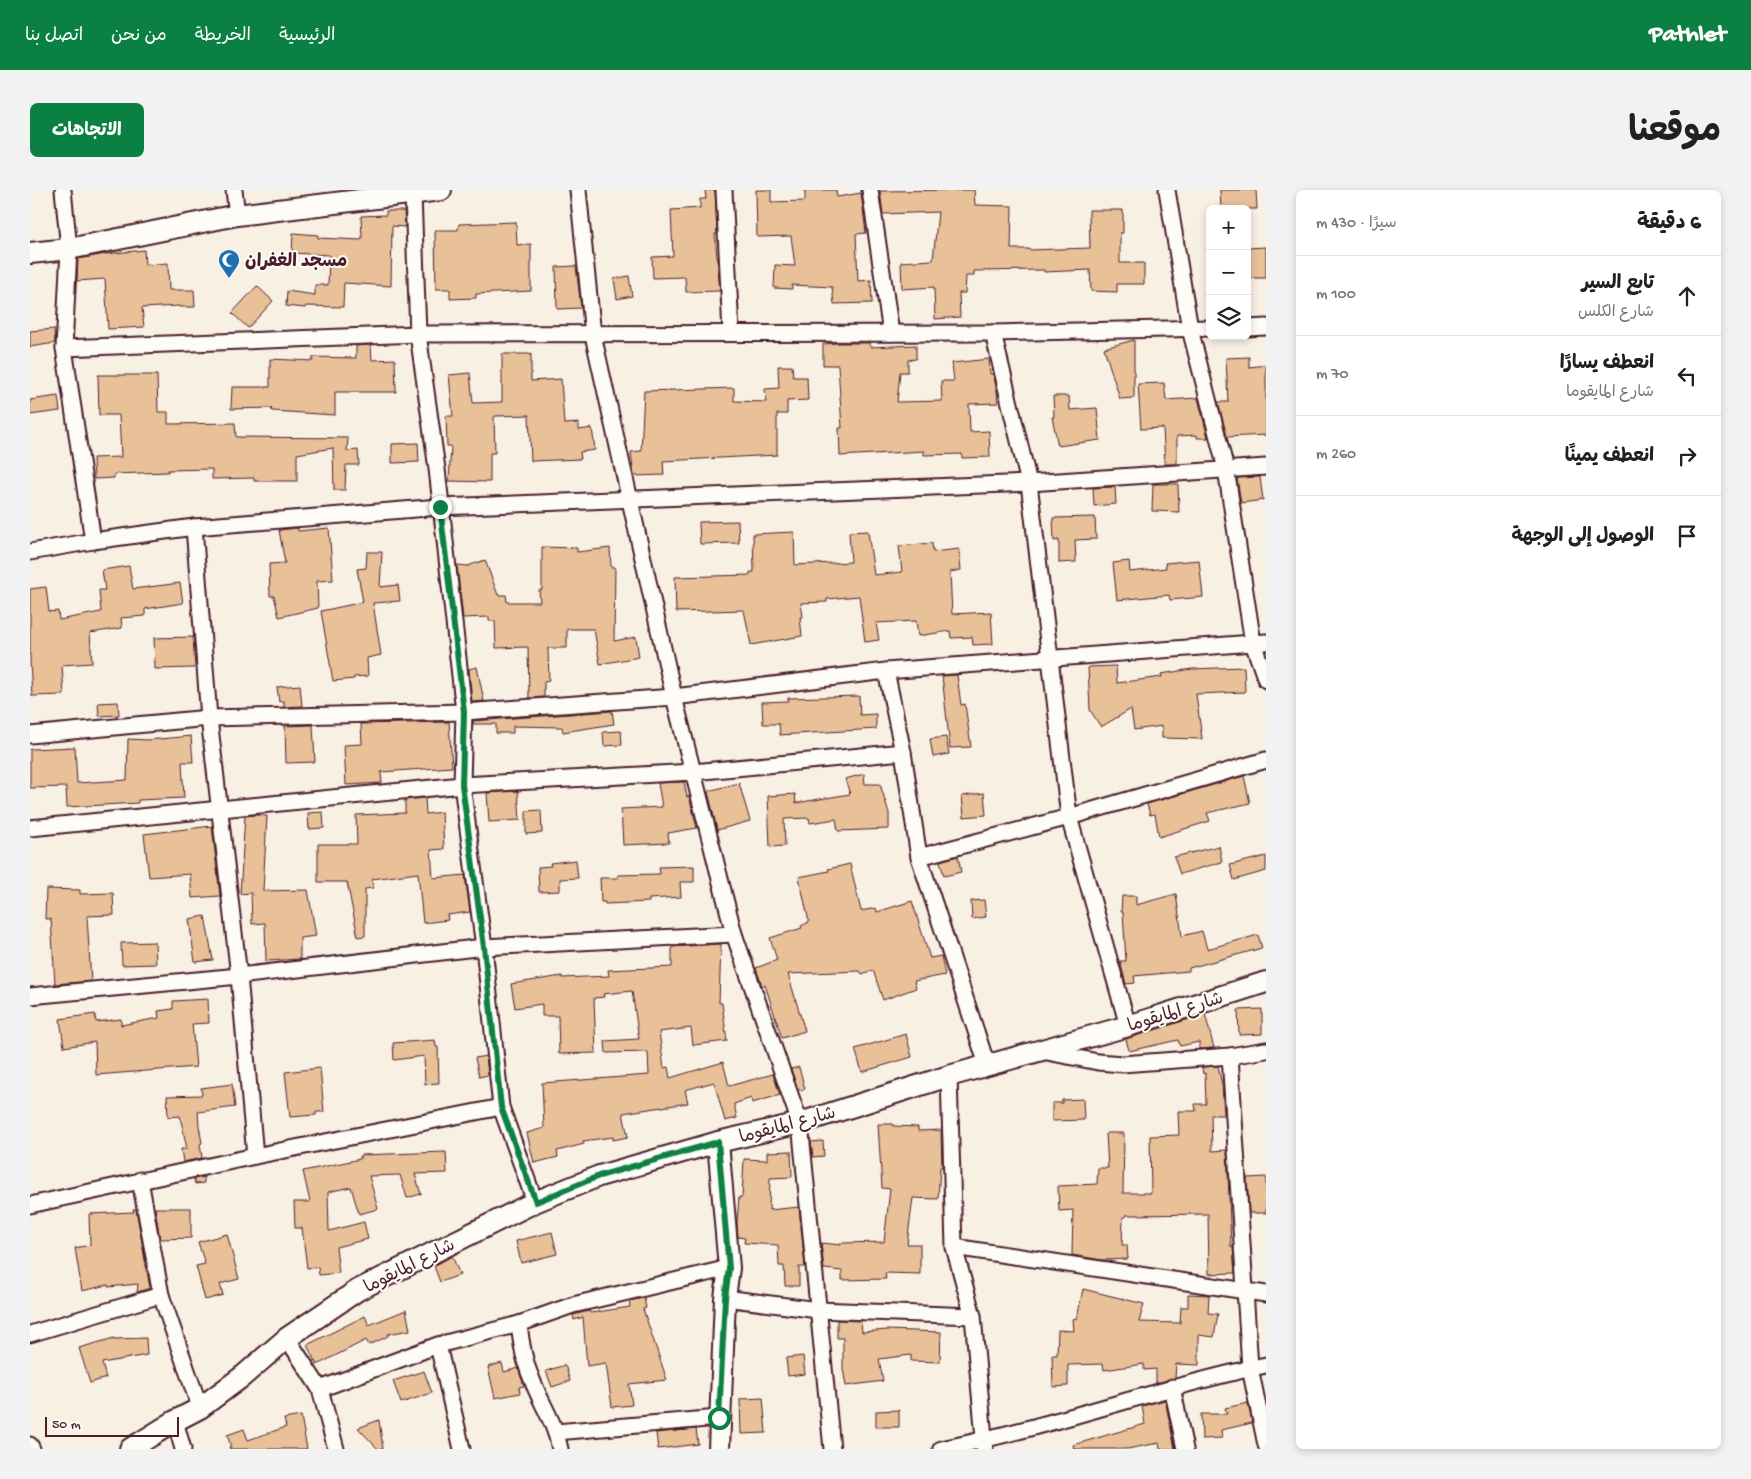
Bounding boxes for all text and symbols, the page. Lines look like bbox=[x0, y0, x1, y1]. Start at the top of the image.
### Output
text: Pathlet bbox=[1649, 21, 1726, 50]
text: اتصل بنا bbox=[25, 26, 83, 47]
text: من نحن bbox=[111, 26, 167, 47]
text: الخريطة bbox=[195, 26, 251, 47]
text: الرئيسية bbox=[279, 26, 335, 47]
button: الاتجاهات bbox=[30, 103, 144, 157]
text: موقعنا bbox=[1628, 113, 1721, 154]
map controls bbox=[1206, 205, 1251, 340]
button: + bbox=[1206, 205, 1251, 250]
text: 6 دقيقة bbox=[1637, 212, 1701, 237]
text: سيرًا · 430 m bbox=[1316, 215, 1397, 234]
mosque icon: مسجد الغفران bbox=[217, 248, 241, 279]
button: − bbox=[1206, 250, 1251, 295]
place label: مسجد الغفران bbox=[245, 252, 347, 273]
text: تابع السير bbox=[1582, 273, 1654, 296]
icon: ahead bbox=[1673, 282, 1701, 310]
text: 100 m bbox=[1316, 286, 1356, 305]
button: layers bbox=[1206, 295, 1251, 340]
text: شارع الكلس bbox=[1578, 304, 1654, 323]
text: انعطف يسارًا bbox=[1560, 353, 1654, 376]
icon: left bbox=[1673, 362, 1701, 390]
text: 70 m bbox=[1316, 366, 1349, 385]
text: شارع المايقوما bbox=[1566, 384, 1654, 403]
icon: right bbox=[1673, 442, 1701, 470]
text: 260 m bbox=[1316, 446, 1356, 465]
text: انعطف يمينًا bbox=[1565, 446, 1654, 469]
route end bbox=[429, 496, 452, 519]
icon: arrive bbox=[1673, 522, 1701, 550]
text: الوصول إلى الوجهة bbox=[1511, 526, 1654, 549]
street label: شارع المايقوما bbox=[1125, 989, 1226, 1038]
street label: شارع المايقوما bbox=[737, 1103, 838, 1149]
street label: شارع المايقوما bbox=[361, 1235, 459, 1299]
route start bbox=[708, 1407, 731, 1430]
scale bar bbox=[45, 1414, 179, 1437]
text: 50 m bbox=[52, 1417, 81, 1434]

